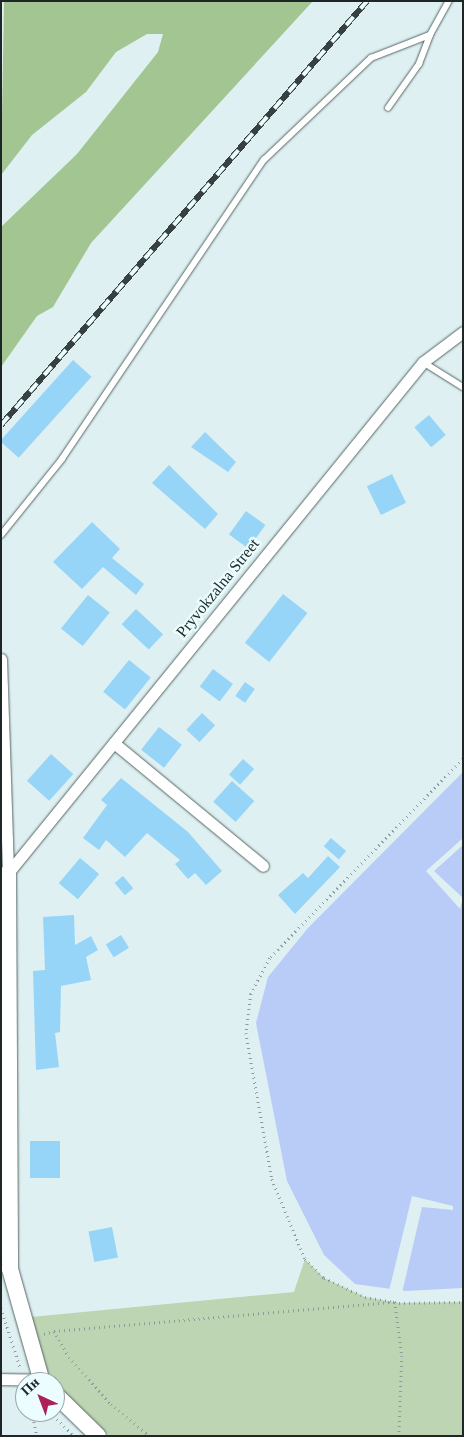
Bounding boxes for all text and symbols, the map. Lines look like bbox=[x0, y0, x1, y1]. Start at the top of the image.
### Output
street label: Pryvokzalna Street bbox=[172, 535, 264, 641]
north arrow bbox=[15, 1372, 65, 1422]
text: Пн bbox=[18, 1374, 42, 1398]

